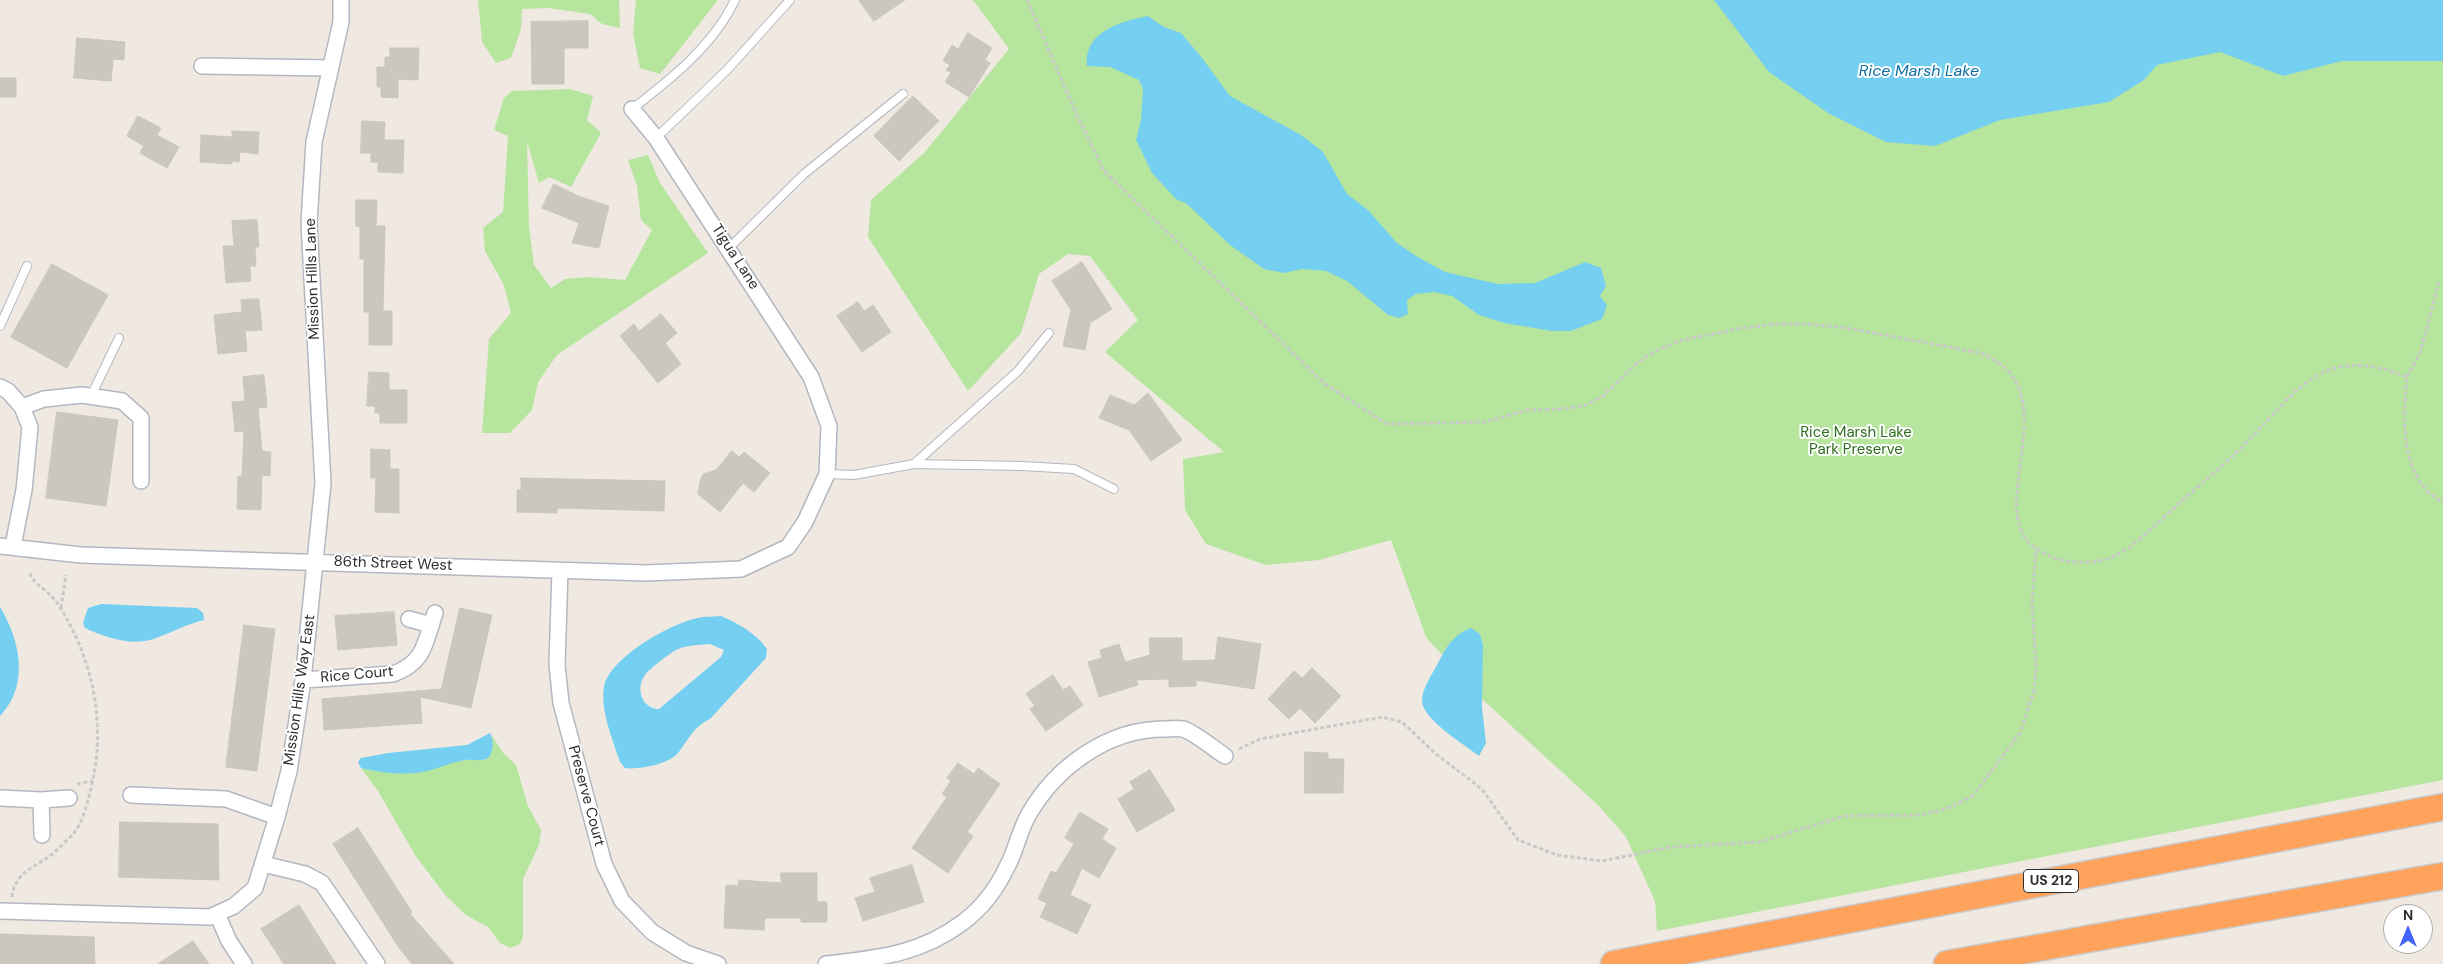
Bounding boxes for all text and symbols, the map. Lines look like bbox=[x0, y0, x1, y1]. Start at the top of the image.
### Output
water label: Rice Marsh Lake bbox=[1859, 62, 1979, 82]
street label: Mission Hills Lane bbox=[302, 218, 324, 340]
street label: Tigua Lane bbox=[707, 221, 763, 293]
park label: Rice Marsh Lake Park Preserve bbox=[1800, 424, 1912, 459]
street label: 86th Street West bbox=[333, 553, 453, 575]
street label: Mission Hills Way East bbox=[280, 613, 320, 767]
street label: Rice Court bbox=[320, 663, 394, 687]
street label: Preserve Court bbox=[564, 744, 608, 848]
road number: US 212 bbox=[2024, 869, 2078, 892]
north arrow bbox=[2383, 904, 2433, 954]
text: N bbox=[2403, 906, 2413, 924]

